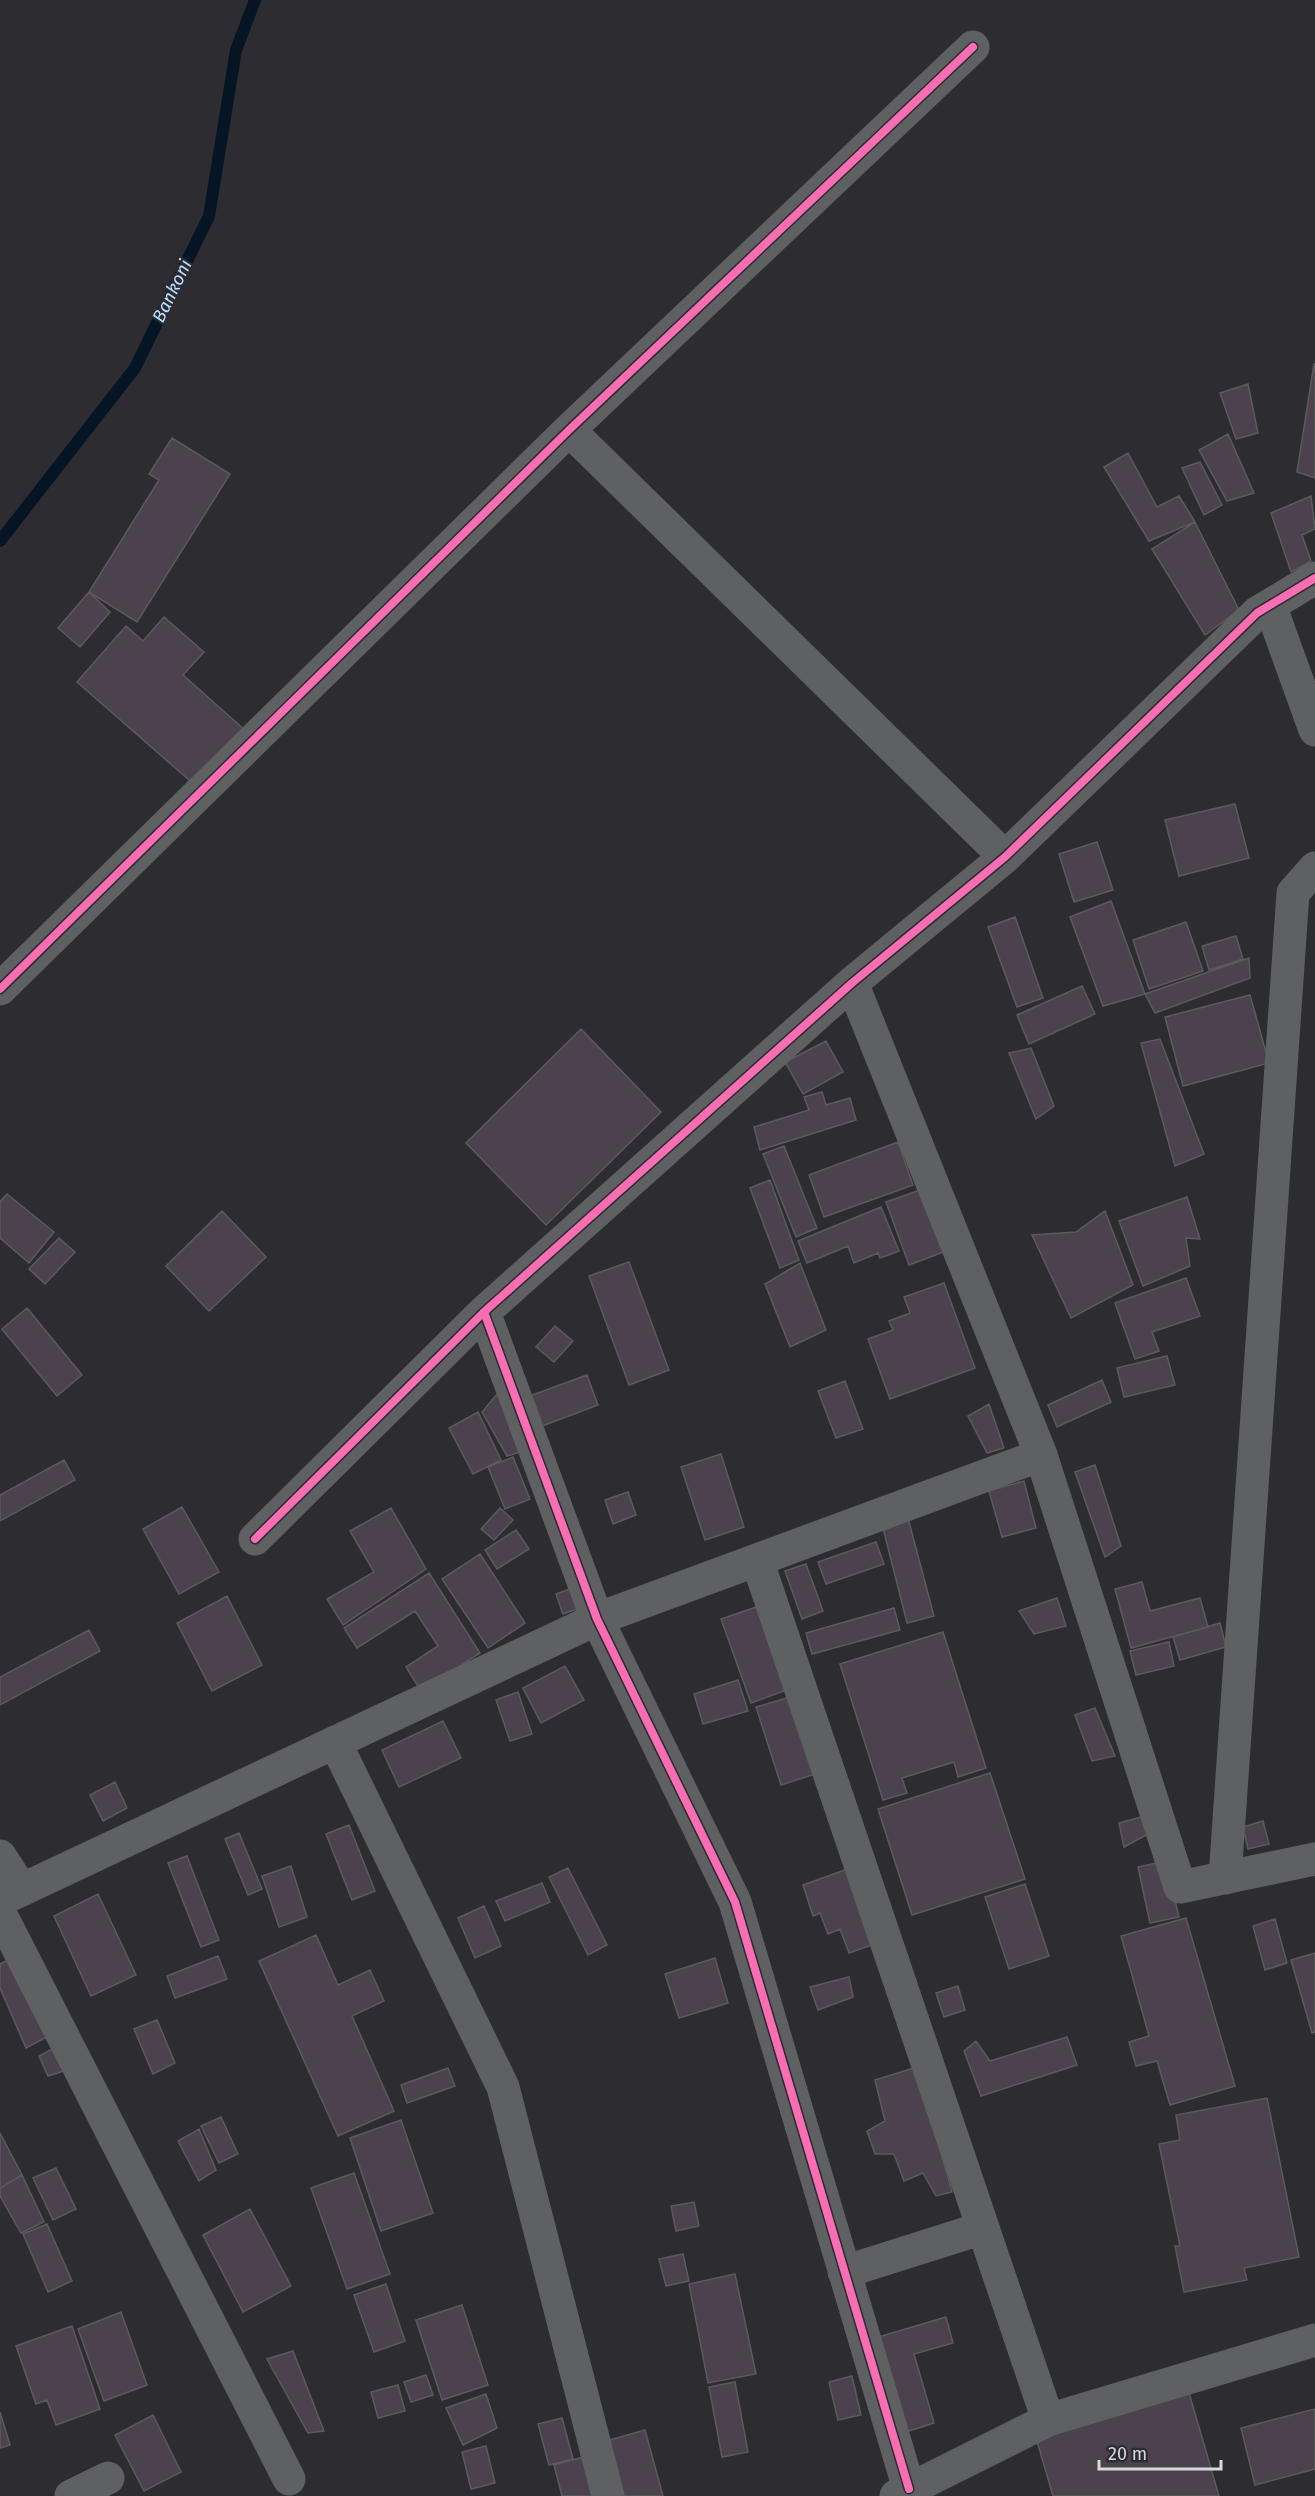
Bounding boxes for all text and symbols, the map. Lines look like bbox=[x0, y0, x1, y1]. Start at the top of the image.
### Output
water label: Bankoni bbox=[147, 256, 197, 326]
scale bar bbox=[1099, 2433, 1220, 2471]
text: 20 m bbox=[1108, 2443, 1147, 2465]

